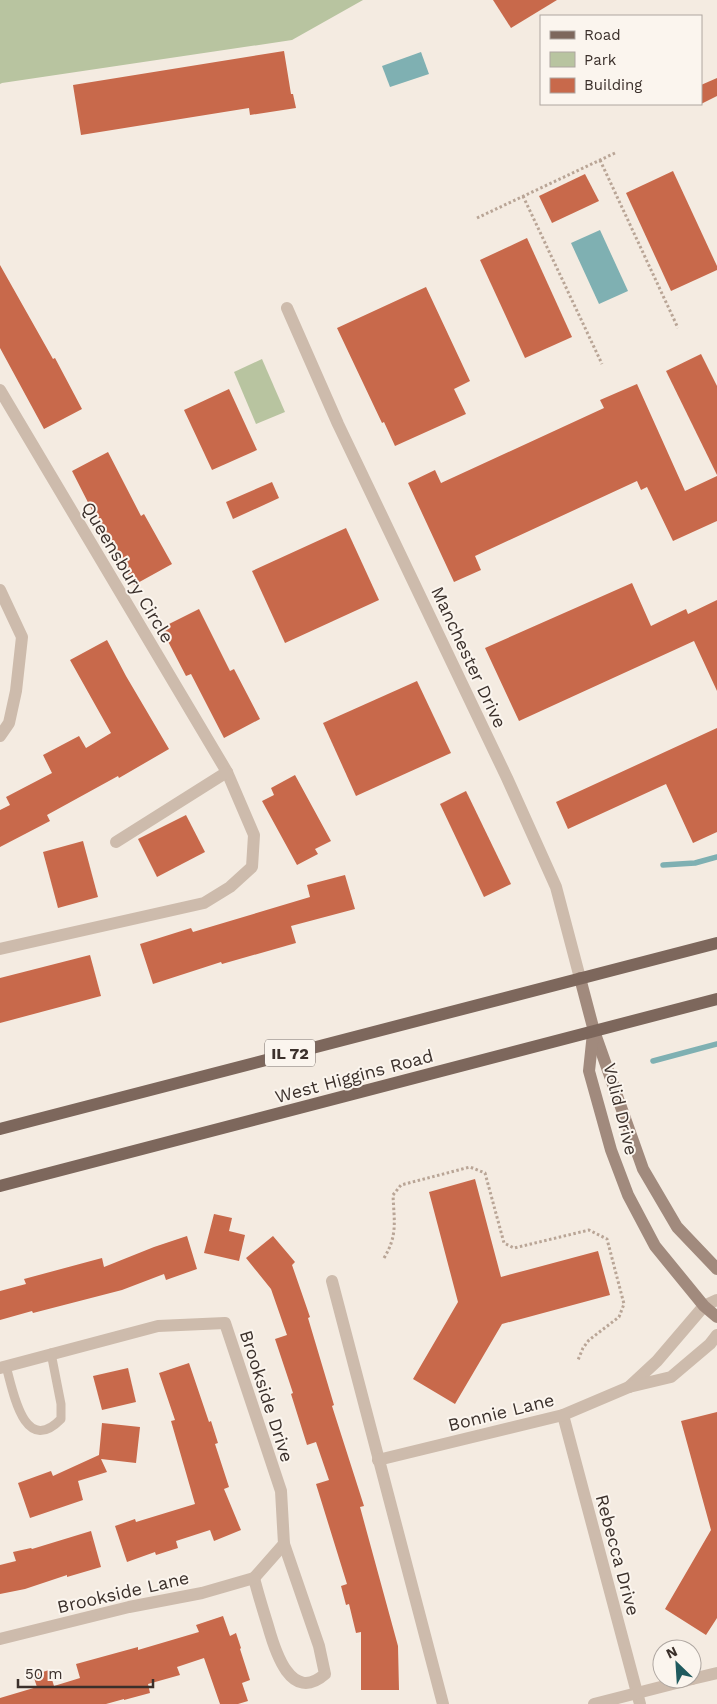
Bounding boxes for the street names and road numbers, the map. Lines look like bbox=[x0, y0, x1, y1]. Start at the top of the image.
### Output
street label: Queensbury Circle bbox=[78, 498, 178, 646]
street label: Manchester Drive bbox=[427, 583, 511, 731]
road number: IL 72 bbox=[265, 1040, 315, 1066]
street label: West Higgins Road bbox=[273, 1045, 435, 1107]
street label: Volid Drive bbox=[599, 1061, 643, 1157]
street label: Brookside Drive bbox=[236, 1327, 298, 1465]
street label: Bonnie Lane bbox=[446, 1389, 556, 1435]
street label: Rebecca Drive bbox=[592, 1492, 644, 1618]
street label: Brookside Lane bbox=[55, 1567, 191, 1617]

